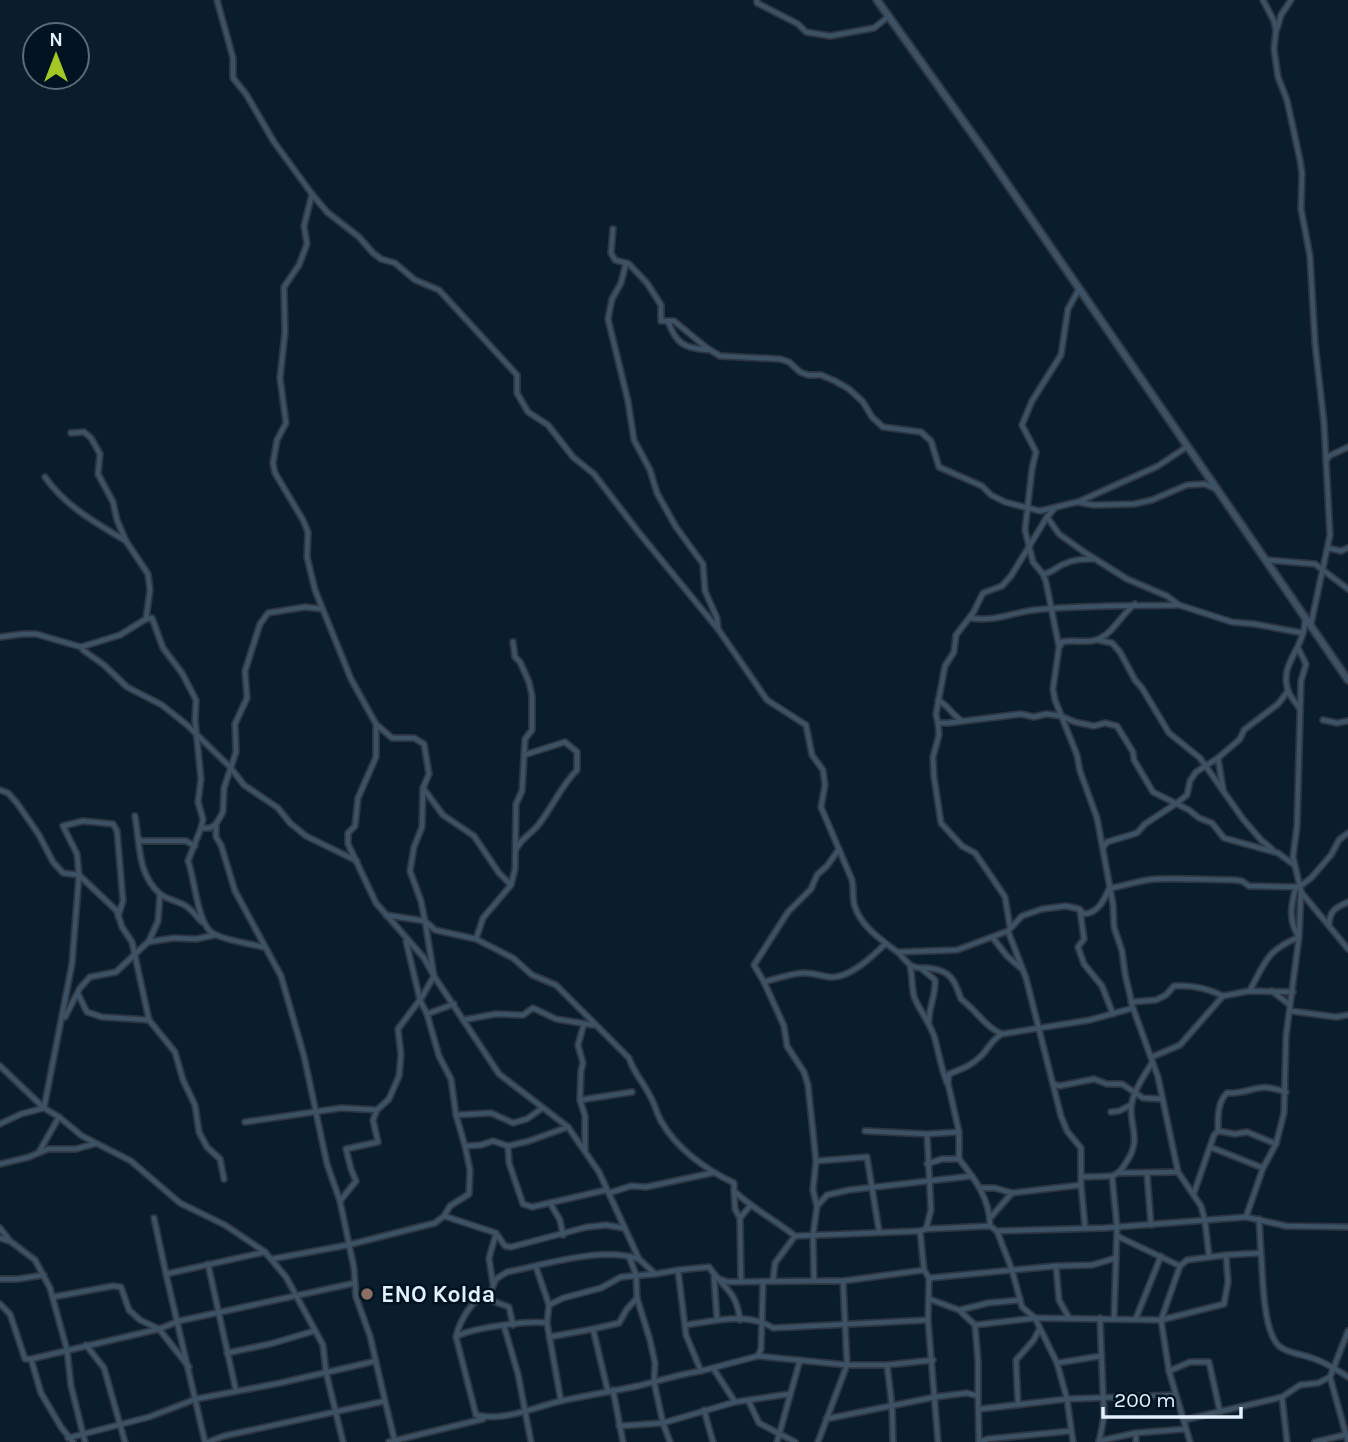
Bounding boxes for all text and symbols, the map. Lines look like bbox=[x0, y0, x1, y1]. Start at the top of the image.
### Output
north arrow bbox=[21, 21, 91, 91]
text: N bbox=[49, 29, 63, 51]
place label: ENO Kolda bbox=[381, 1281, 495, 1308]
marker: ENO Kolda bbox=[359, 1286, 375, 1302]
scale bar bbox=[1103, 1376, 1241, 1420]
text: 200 m bbox=[1114, 1388, 1176, 1412]

